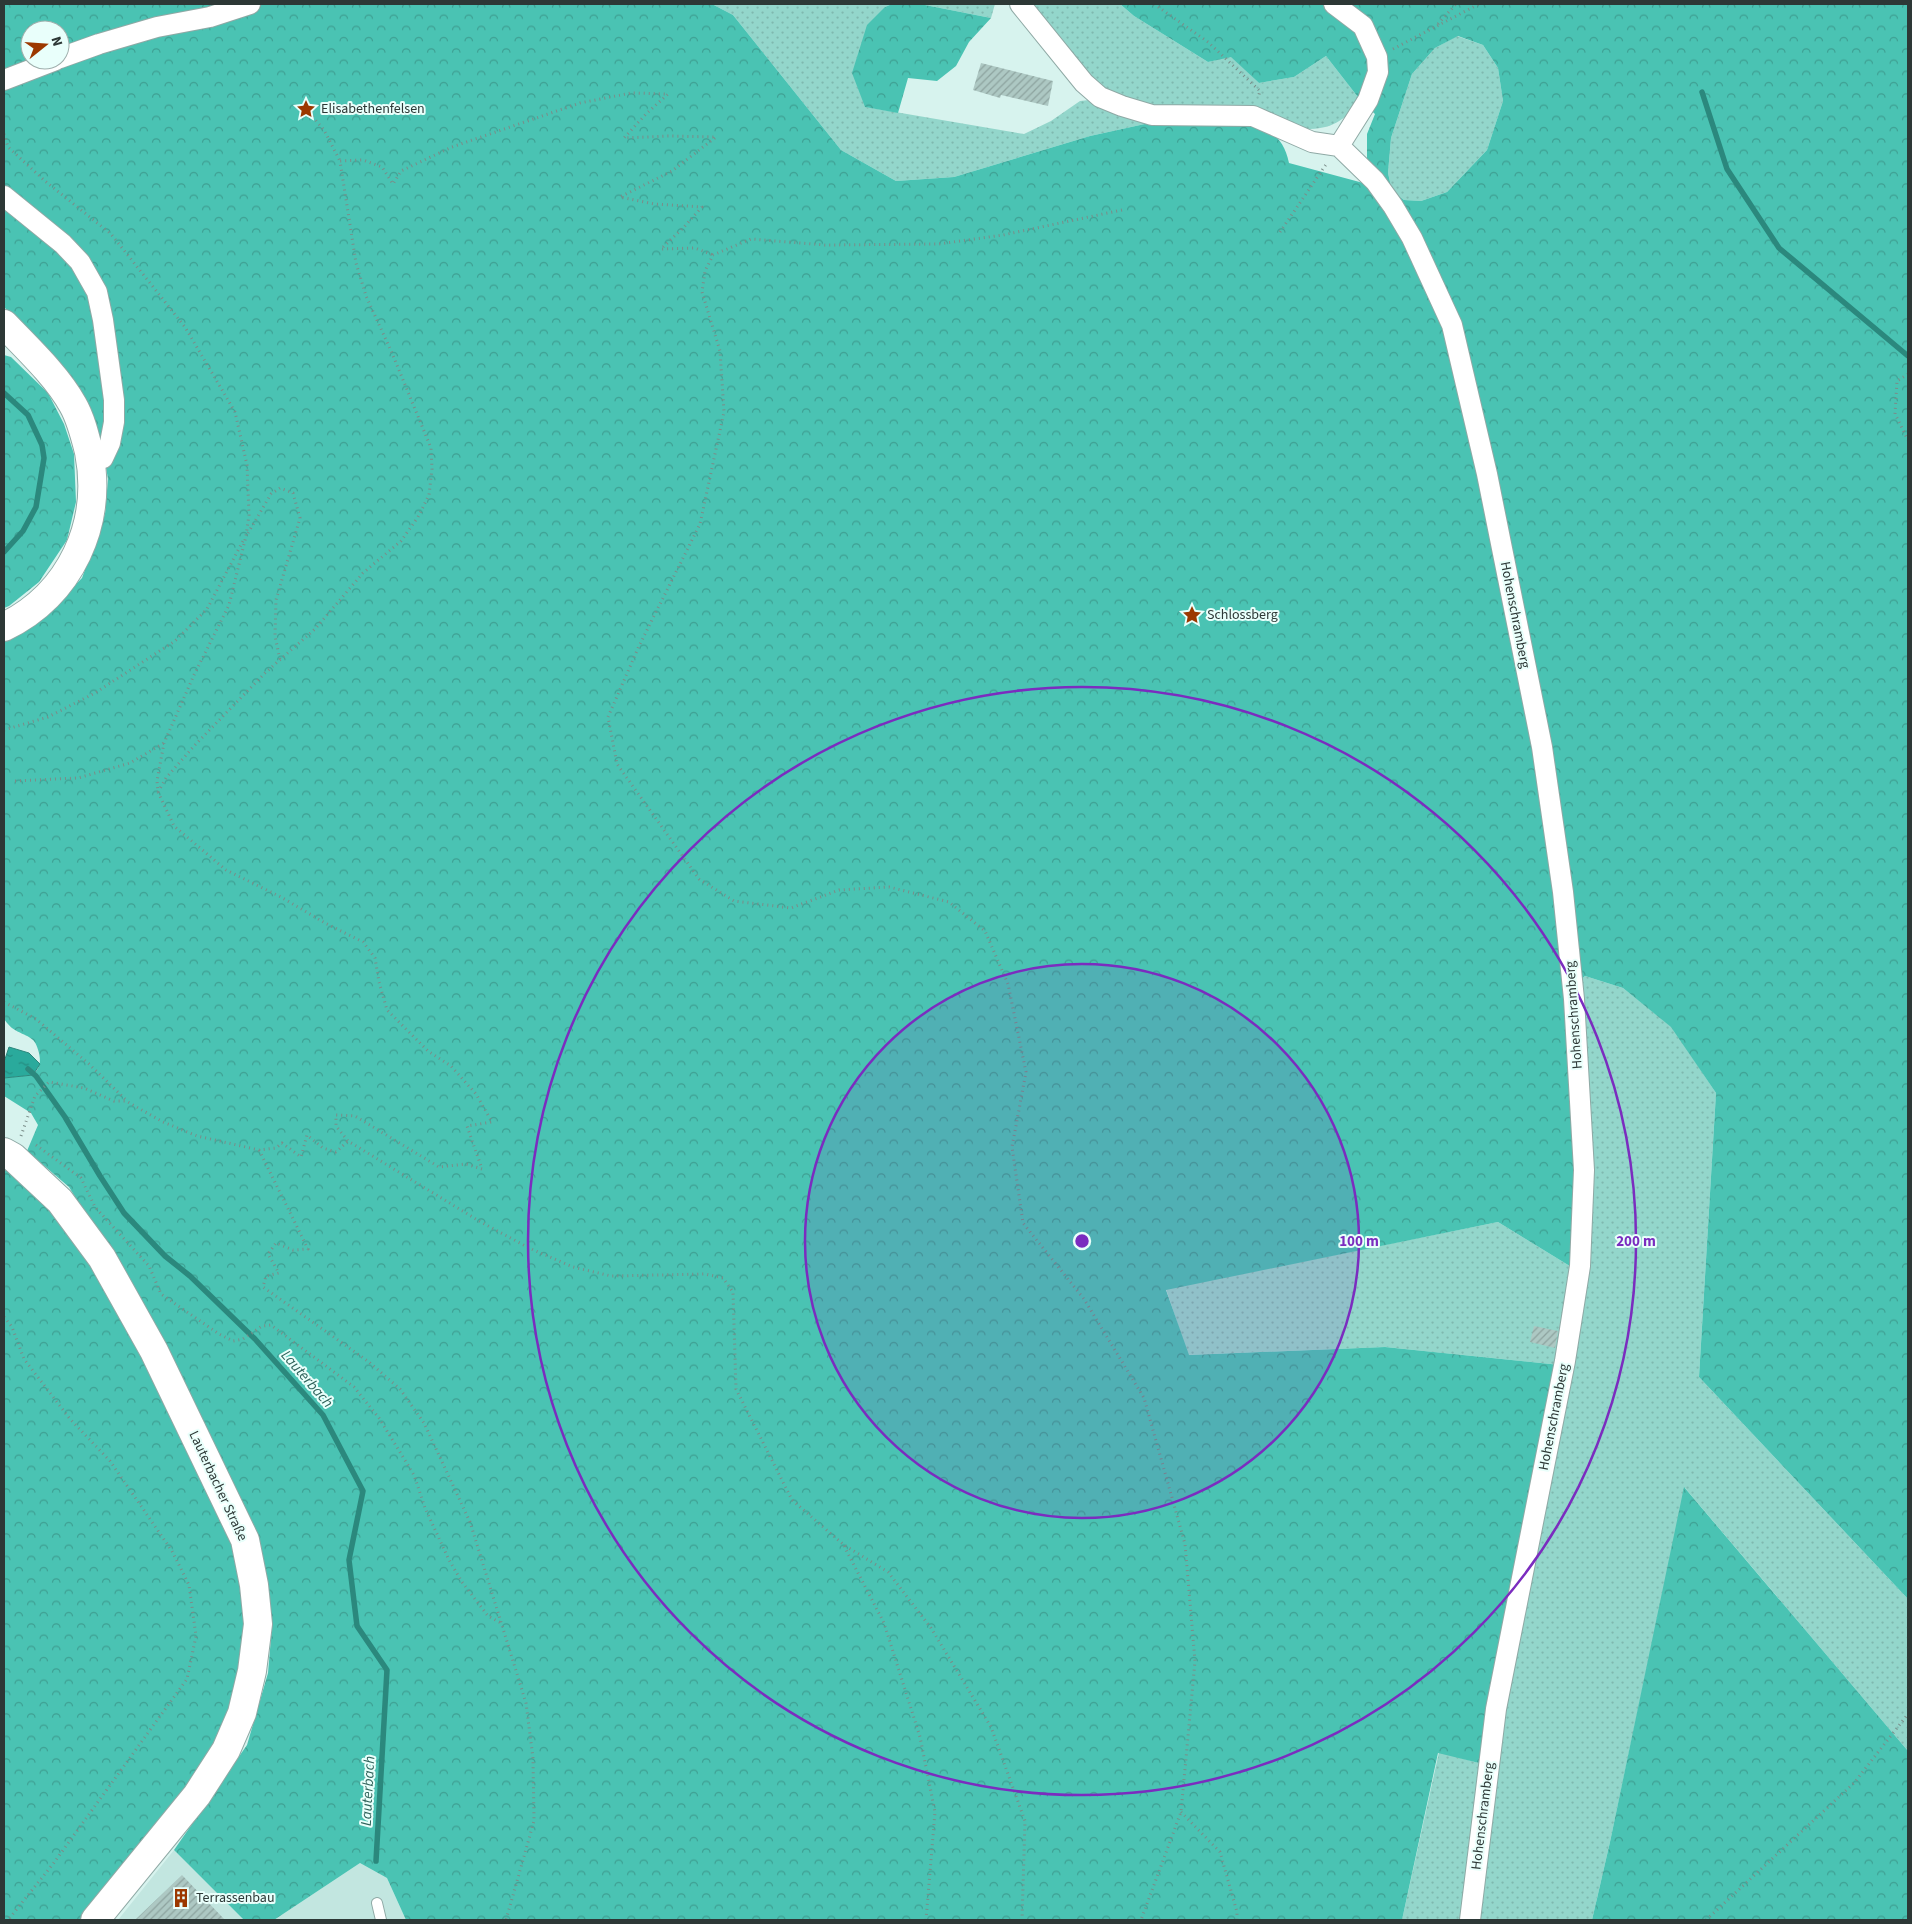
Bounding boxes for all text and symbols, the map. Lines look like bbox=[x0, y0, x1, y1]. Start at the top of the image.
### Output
north arrow bbox=[20, 20, 70, 70]
text: N bbox=[46, 34, 67, 49]
place icon: Elisabethenfelsen bbox=[295, 98, 317, 120]
place label: Elisabethenfelsen bbox=[321, 99, 425, 119]
street label: Hohenschramberg bbox=[1495, 560, 1535, 670]
place icon: Schlossberg bbox=[1181, 604, 1203, 626]
place label: Schlossberg bbox=[1207, 605, 1278, 625]
street label: Hohenschramberg bbox=[1560, 960, 1588, 1070]
text: 100 m bbox=[1339, 1231, 1379, 1252]
text: 200 m bbox=[1616, 1231, 1656, 1252]
centre of rings bbox=[1073, 1232, 1091, 1250]
water label: Lauterbach bbox=[276, 1346, 338, 1412]
street label: Hohenschramberg bbox=[1534, 1362, 1574, 1472]
street label: Lauterbacher Straße bbox=[184, 1428, 252, 1544]
water label: Lauterbach bbox=[356, 1755, 380, 1827]
street label: Hohenschramberg bbox=[1466, 1761, 1500, 1871]
building icon: Terrassenbau bbox=[170, 1887, 192, 1909]
place label: Terrassenbau bbox=[196, 1888, 275, 1908]

